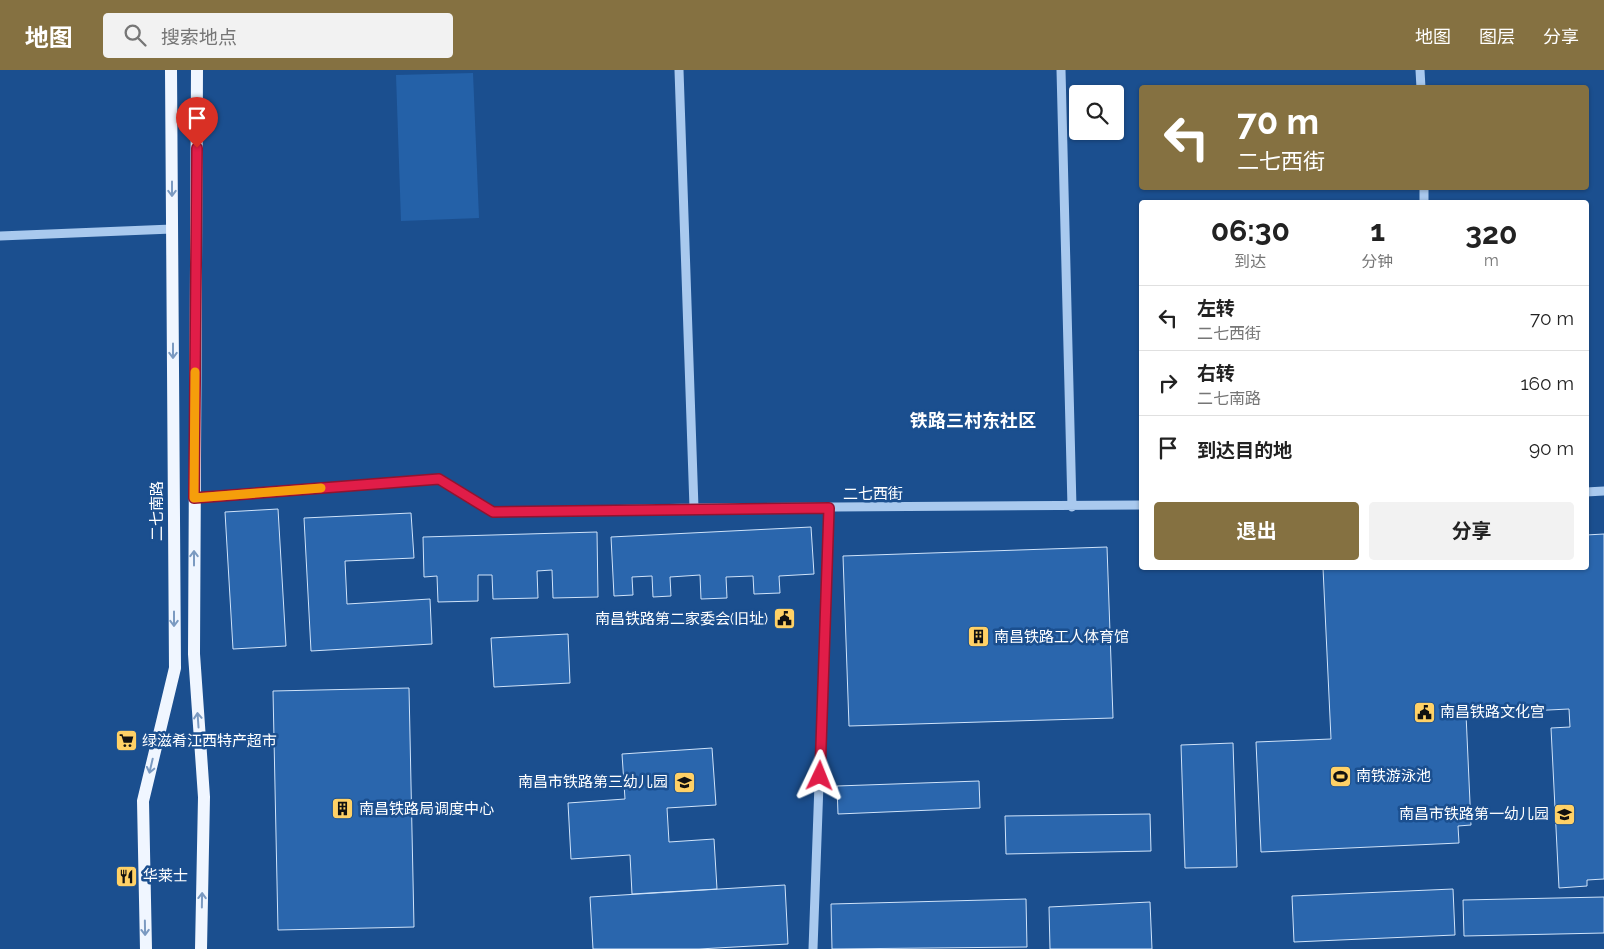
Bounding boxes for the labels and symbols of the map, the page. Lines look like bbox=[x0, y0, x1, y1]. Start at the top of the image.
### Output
pin bbox=[176, 97, 218, 148]
one-way arrow bbox=[167, 180, 177, 196]
one-way arrow bbox=[168, 342, 178, 359]
district label: 铁路三村东社区 bbox=[910, 410, 1036, 431]
street label: 二七南路 bbox=[148, 481, 166, 541]
street label: 二七西街 bbox=[843, 485, 903, 503]
one-way arrow bbox=[189, 550, 199, 566]
public building icon: 南昌铁路第二家委会(旧址) bbox=[772, 607, 796, 631]
one-way arrow bbox=[169, 610, 179, 626]
place label: 南昌铁路第二家委会(旧址) bbox=[595, 610, 768, 628]
building icon: 南昌铁路工人体育馆 bbox=[966, 625, 990, 649]
place label: 南昌铁路工人体育馆 bbox=[994, 628, 1129, 646]
public building icon: 南昌铁路文化宫 bbox=[1412, 700, 1436, 724]
place label: 南昌铁路文化宫 bbox=[1440, 703, 1545, 721]
one-way arrow bbox=[194, 713, 203, 729]
supermarket icon: 绿滋肴江西特产超市 bbox=[114, 729, 138, 753]
place label: 绿滋肴江西特产超市 bbox=[142, 732, 277, 750]
position arrow bbox=[793, 749, 845, 801]
one-way arrow bbox=[146, 758, 155, 774]
sports icon: 南铁游泳池 bbox=[1328, 764, 1352, 788]
place label: 南铁游泳池 bbox=[1356, 767, 1431, 785]
school or university icon: 南昌市铁路第三幼儿园 bbox=[672, 770, 696, 794]
place label: 南昌市铁路第三幼儿园 bbox=[518, 773, 668, 791]
building icon: 南昌铁路局调度中心 bbox=[331, 797, 355, 821]
place label: 南昌铁路局调度中心 bbox=[359, 800, 494, 818]
school or university icon: 南昌市铁路第一幼儿园 bbox=[1553, 802, 1577, 826]
place label: 南昌市铁路第一幼儿园 bbox=[1399, 805, 1549, 823]
restaurant icon: 华莱士 bbox=[115, 864, 139, 888]
place label: 华莱士 bbox=[143, 867, 188, 885]
one-way arrow bbox=[197, 893, 206, 909]
one-way arrow bbox=[141, 920, 150, 936]

